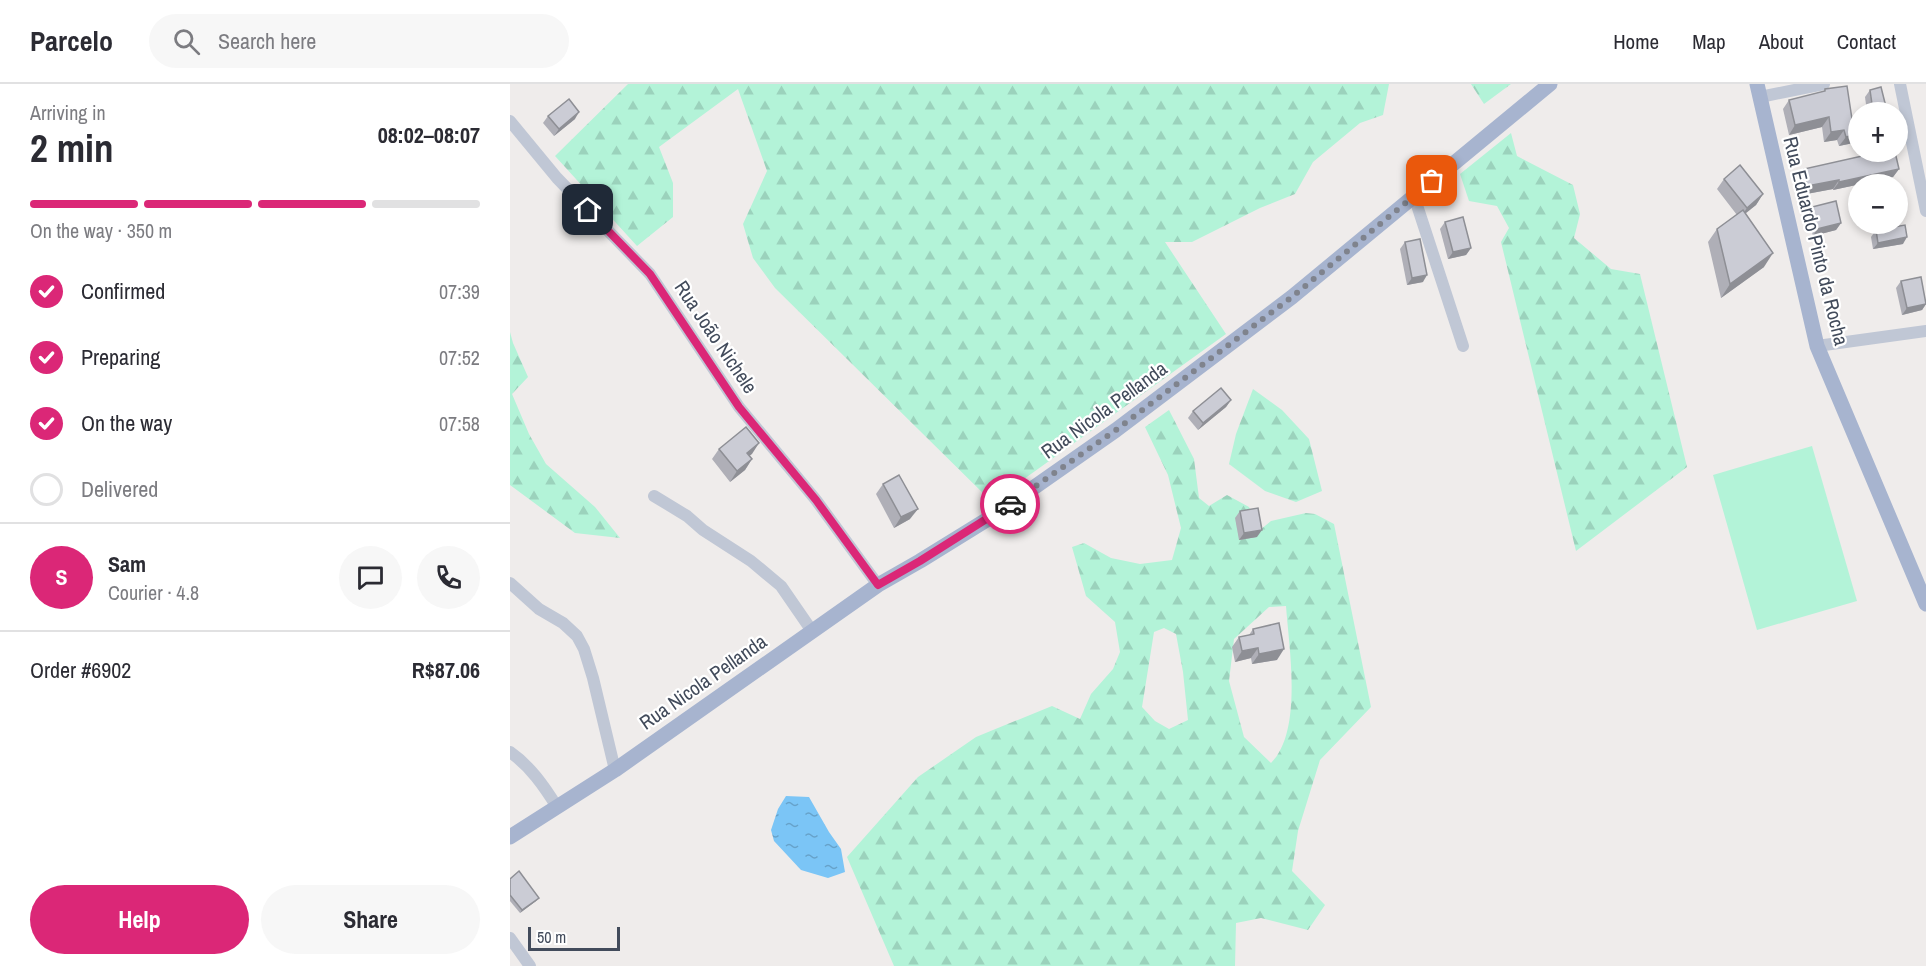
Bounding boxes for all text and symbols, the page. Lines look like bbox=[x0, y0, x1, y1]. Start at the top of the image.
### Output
search box bbox=[149, 14, 569, 68]
text: Parcelo bbox=[30, 22, 113, 60]
icon: search bbox=[170, 25, 203, 58]
text: Search here bbox=[218, 26, 316, 56]
text: Home bbox=[1613, 27, 1659, 56]
text: Map bbox=[1692, 27, 1726, 56]
text: About bbox=[1759, 27, 1804, 56]
text: Contact bbox=[1837, 27, 1896, 56]
text: Arriving in bbox=[30, 99, 106, 126]
map controls bbox=[1848, 102, 1908, 234]
button: + bbox=[1848, 102, 1908, 162]
text: 08:02–08:07 bbox=[378, 120, 480, 150]
text: 2 min bbox=[30, 122, 114, 174]
street label: Rua Eduardo Pinto da Rocha bbox=[1777, 134, 1856, 348]
pin bbox=[1406, 155, 1457, 206]
icon: bag bbox=[1415, 164, 1448, 197]
button: − bbox=[1848, 174, 1908, 234]
pin bbox=[562, 184, 613, 235]
icon: home bbox=[571, 193, 604, 226]
text: On the way · 350 m bbox=[30, 217, 172, 244]
icon: check bbox=[30, 275, 63, 308]
street label: Rua João Nichele bbox=[669, 275, 764, 398]
text: Confirmed bbox=[81, 276, 165, 306]
text: 07:39 bbox=[439, 278, 480, 305]
icon: check bbox=[30, 341, 63, 374]
text: Preparing bbox=[81, 342, 160, 372]
text: 07:52 bbox=[439, 344, 480, 371]
street label: Rua Nicola Pellanda bbox=[1035, 355, 1172, 464]
icon: check bbox=[30, 407, 63, 440]
text: On the way bbox=[81, 408, 172, 438]
text: 07:58 bbox=[439, 410, 480, 437]
text: Delivered bbox=[81, 474, 158, 504]
courier bbox=[980, 474, 1040, 534]
icon: car bbox=[994, 488, 1027, 521]
button: chat bbox=[339, 546, 402, 609]
button: phone bbox=[417, 546, 480, 609]
text: Sam bbox=[108, 549, 146, 579]
text: S bbox=[55, 562, 68, 592]
text: Courier · 4.8 bbox=[108, 579, 199, 606]
street label: Rua Nicola Pellanda bbox=[634, 628, 772, 736]
text: Order #6902 bbox=[30, 655, 131, 685]
text: R$87.06 bbox=[412, 655, 480, 685]
button: Help bbox=[30, 885, 249, 954]
button: Share bbox=[261, 885, 480, 954]
scale bar bbox=[528, 924, 620, 952]
text: 50 m bbox=[537, 926, 566, 948]

